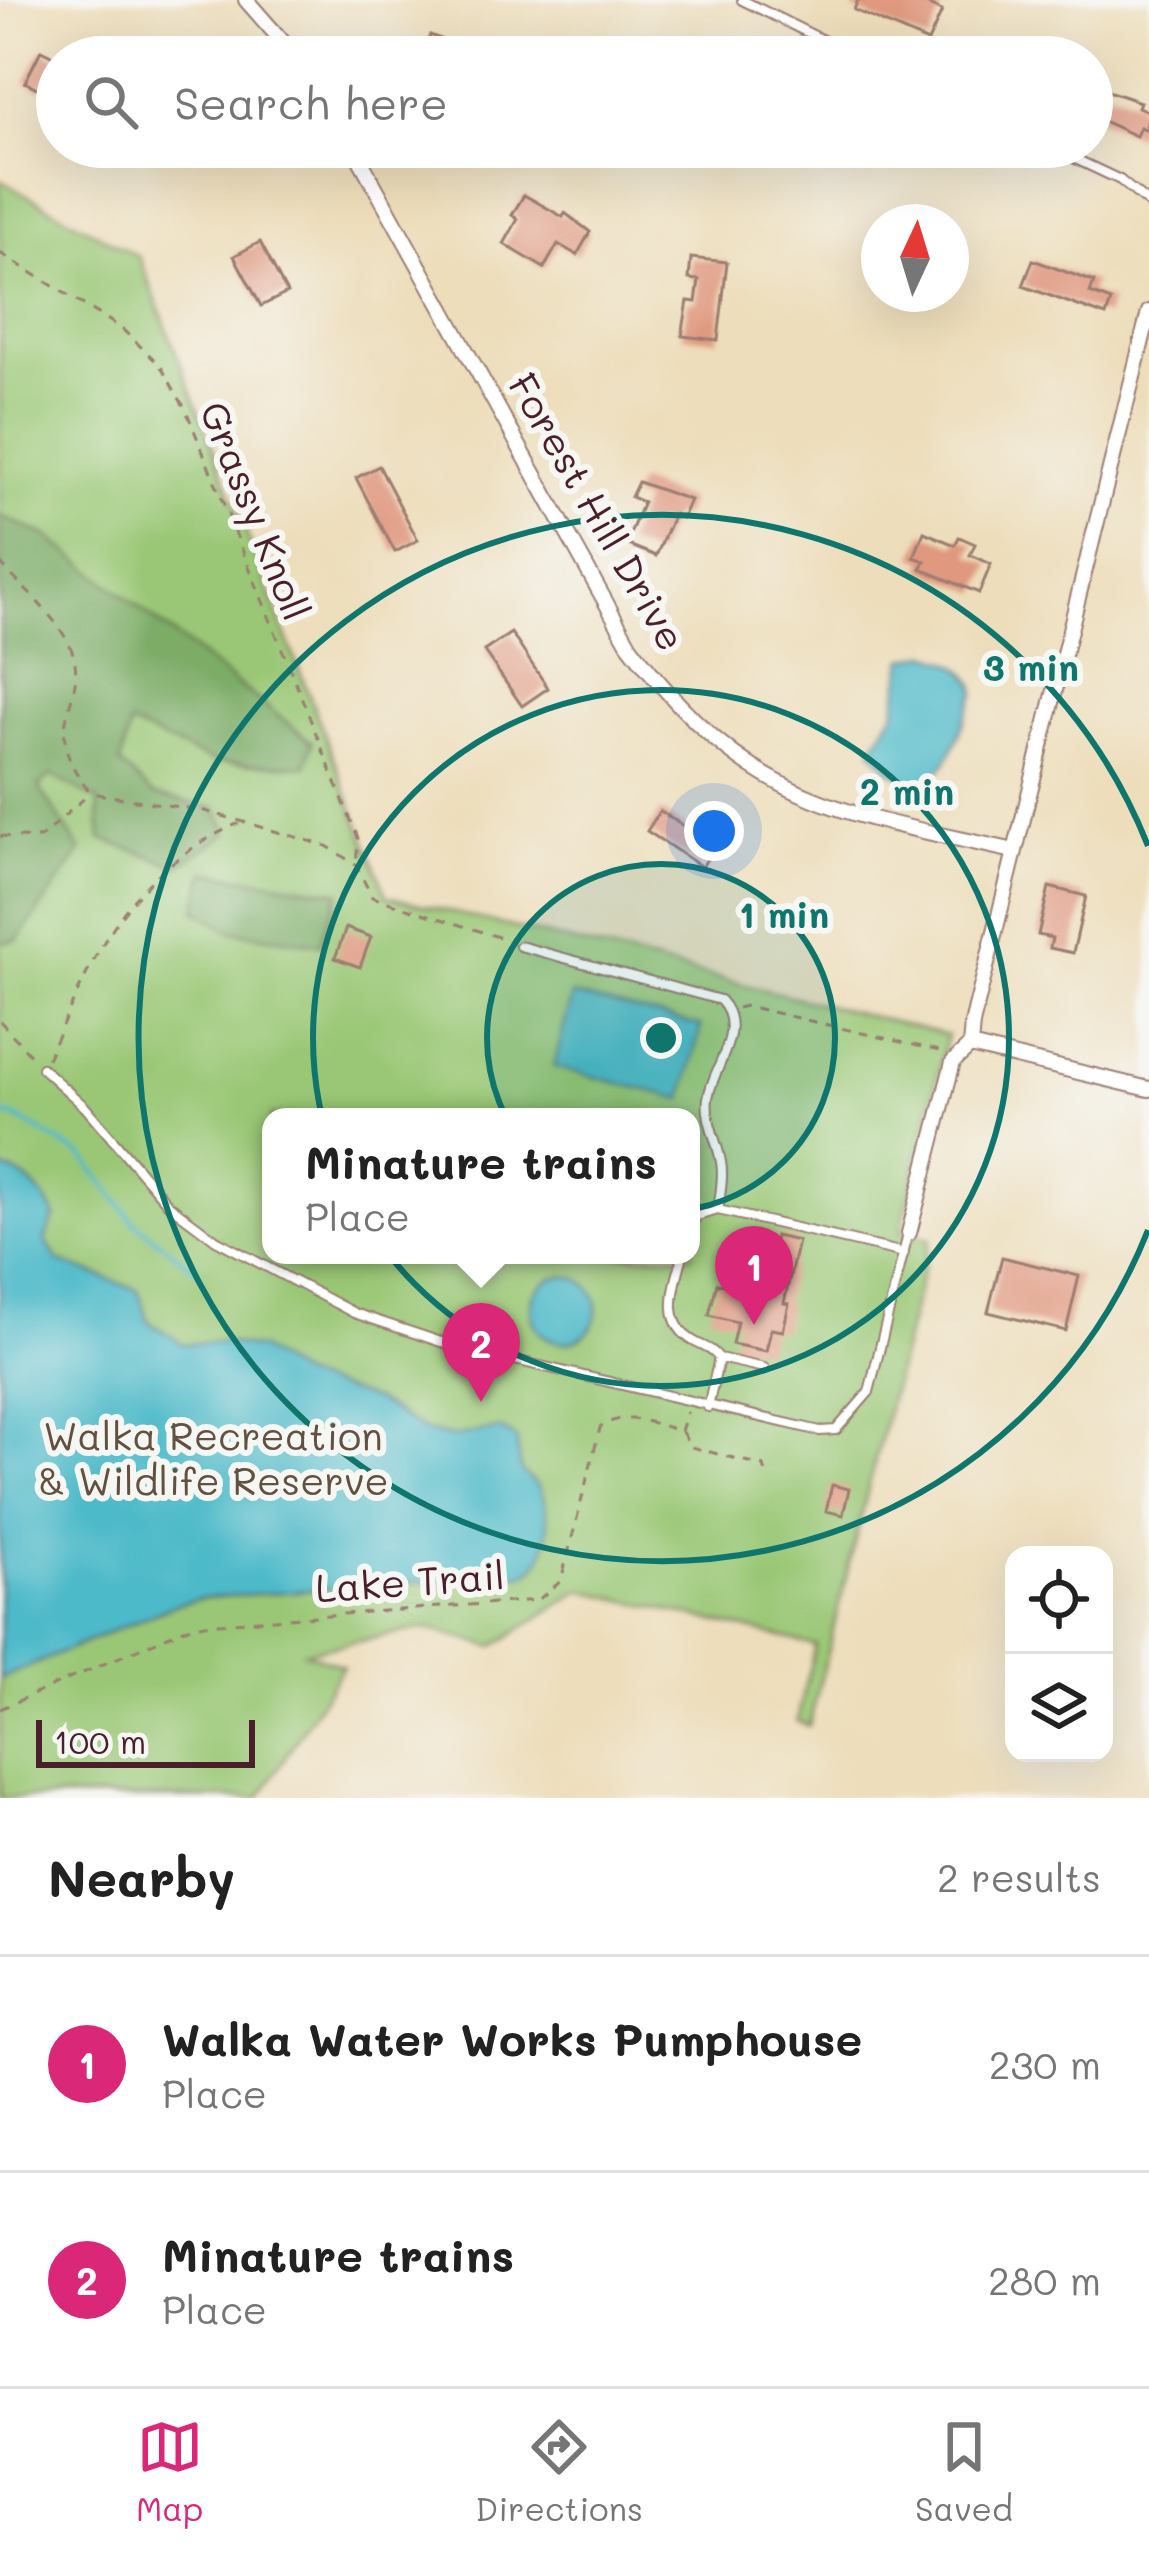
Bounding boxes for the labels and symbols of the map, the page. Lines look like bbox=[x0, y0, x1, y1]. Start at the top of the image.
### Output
north arrow bbox=[861, 204, 969, 312]
street label: Forest Hill Drive bbox=[498, 363, 698, 659]
street label: Grassy Knoll bbox=[189, 394, 323, 627]
text: 3 min bbox=[983, 643, 1079, 690]
text: 2 min bbox=[860, 767, 954, 814]
your location bbox=[684, 801, 744, 861]
text: 1 min bbox=[739, 890, 829, 937]
centre of rings bbox=[640, 1017, 682, 1059]
pin: 1 bbox=[715, 1226, 793, 1325]
pin: 2 bbox=[442, 1303, 520, 1402]
park label: Walka Recreation & Wildlife Reserve bbox=[37, 1409, 389, 1505]
street label: Lake Trail bbox=[314, 1548, 506, 1613]
scale bar bbox=[36, 1714, 255, 1767]

